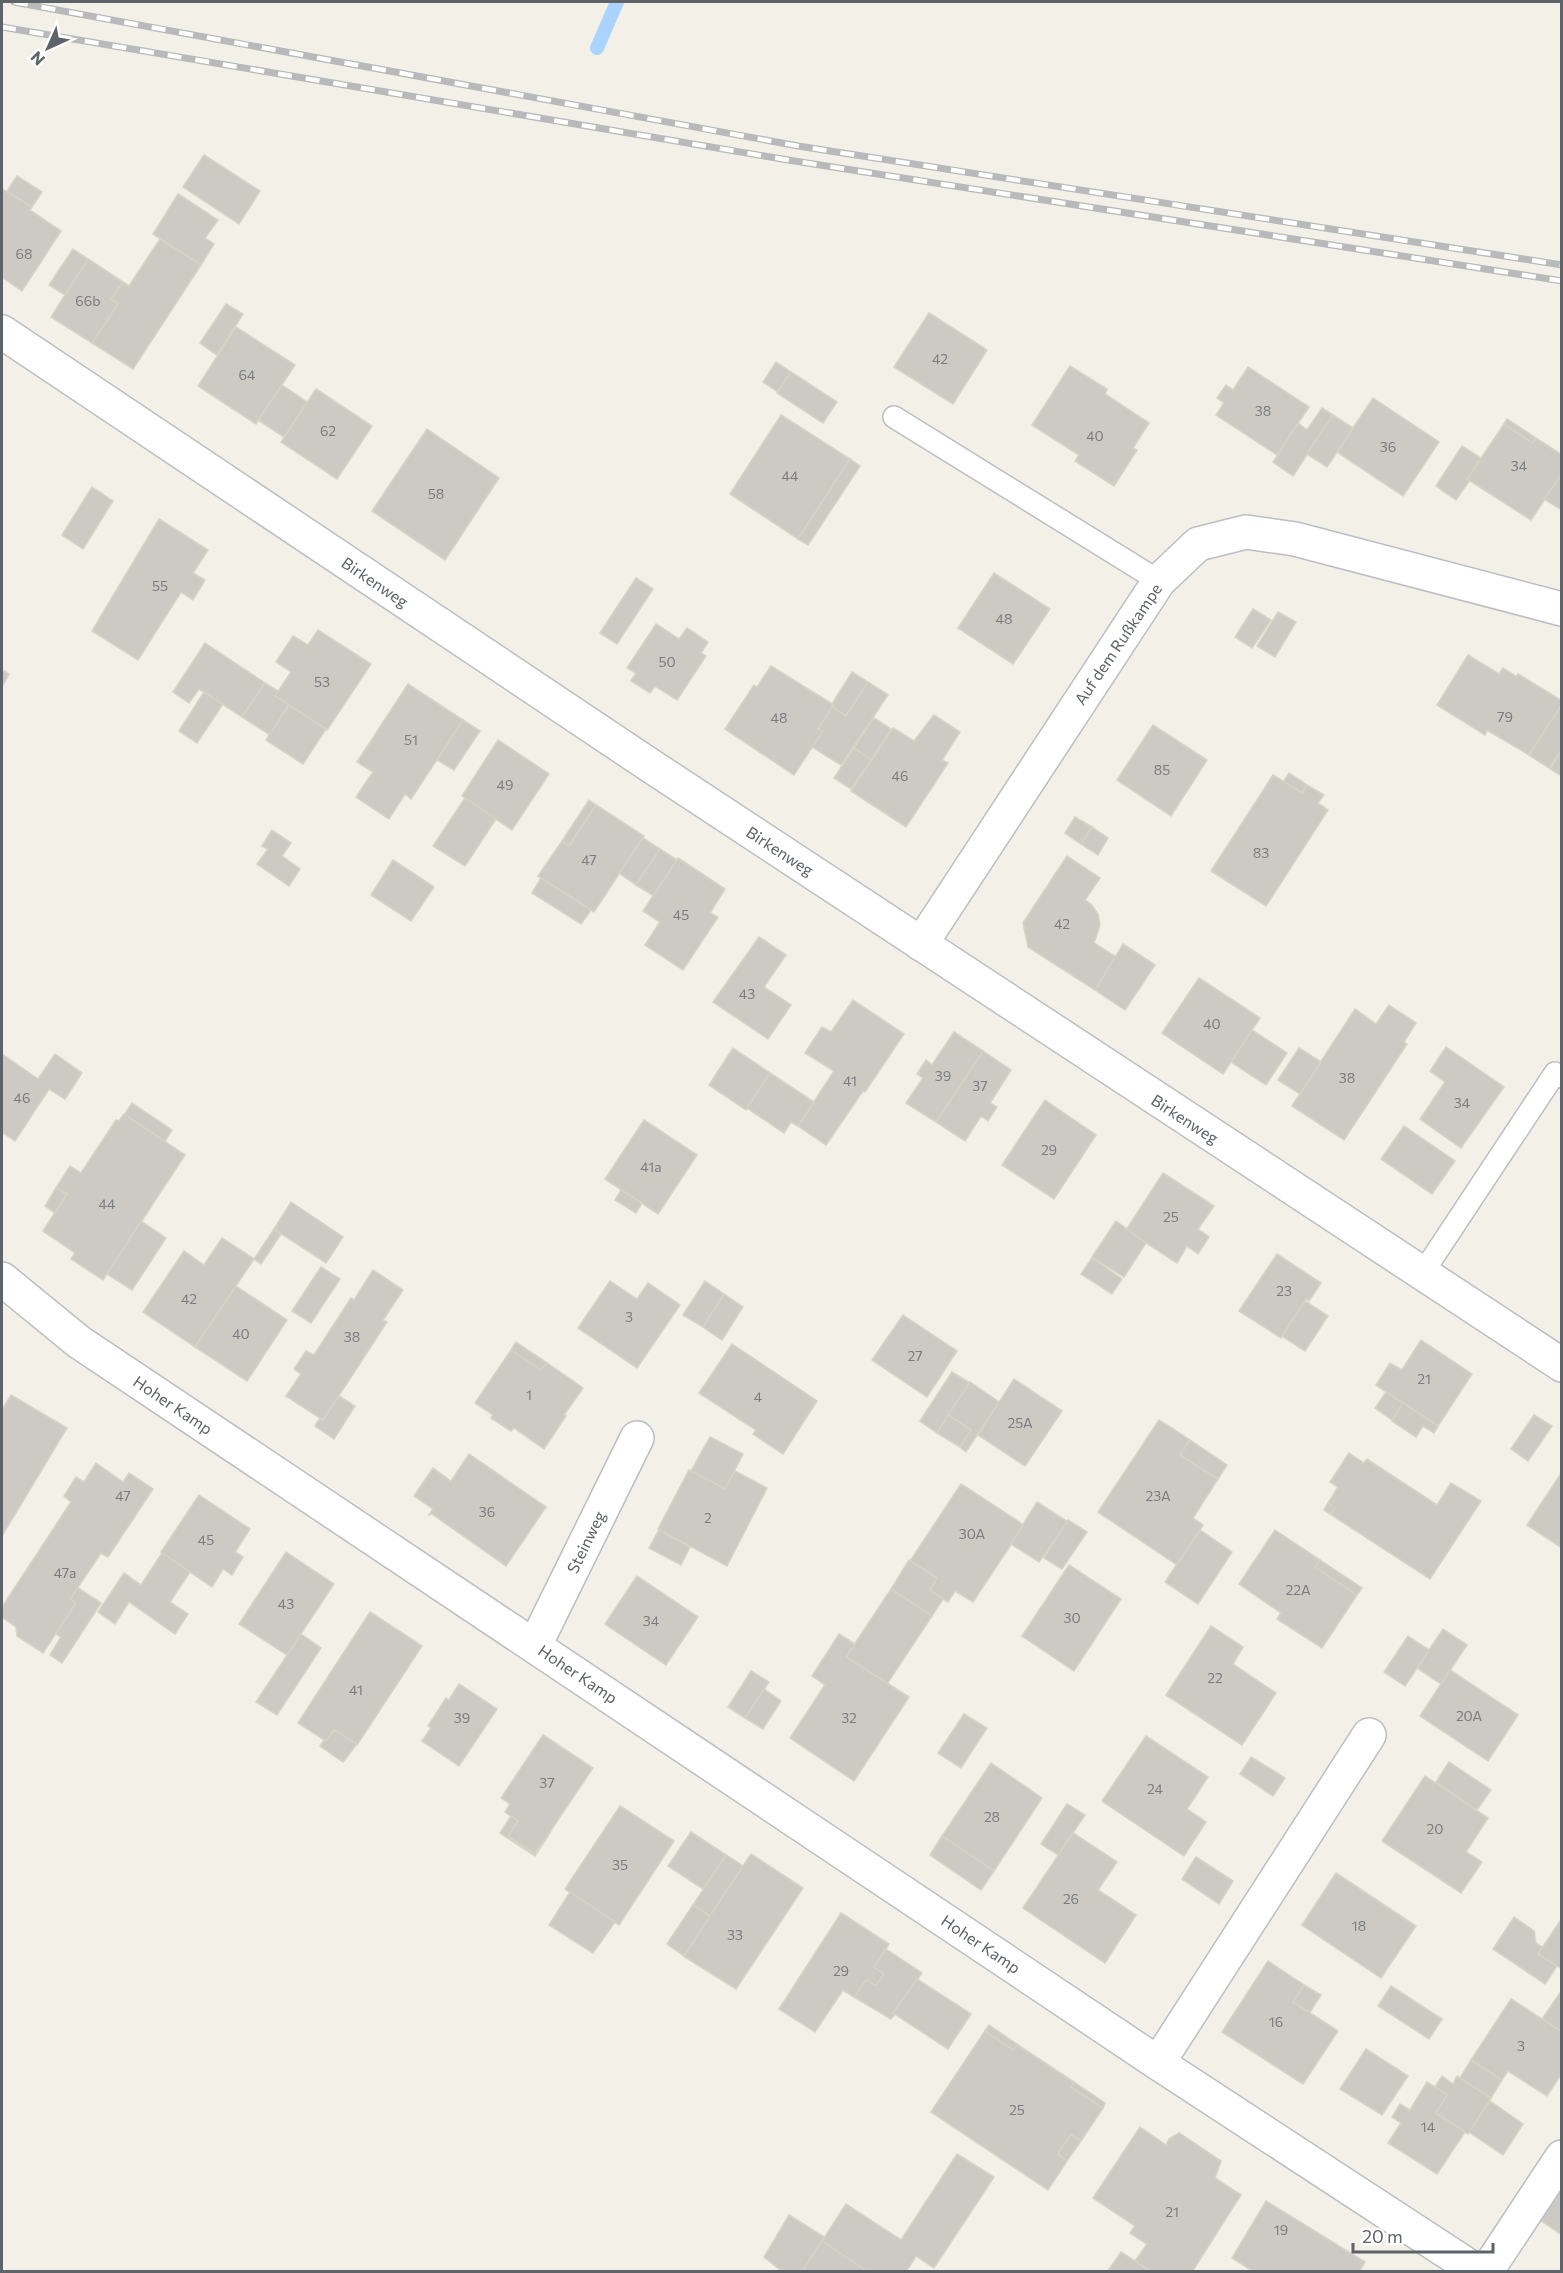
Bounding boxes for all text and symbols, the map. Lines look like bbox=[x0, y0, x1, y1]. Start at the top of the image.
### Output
north arrow bbox=[18, 18, 78, 78]
text: N bbox=[26, 48, 48, 70]
house number: 68 bbox=[16, 245, 33, 262]
house number: 66b bbox=[75, 292, 101, 309]
house number: 42 bbox=[932, 350, 948, 367]
house number: 64 bbox=[239, 366, 256, 383]
house number: 38 bbox=[1255, 402, 1271, 419]
house number: 62 bbox=[320, 422, 336, 439]
house number: 40 bbox=[1086, 427, 1104, 444]
house number: 36 bbox=[1380, 438, 1396, 455]
house number: 34 bbox=[1511, 457, 1528, 474]
house number: 44 bbox=[782, 467, 799, 484]
house number: 58 bbox=[428, 485, 444, 502]
street label: Birkenweg bbox=[338, 552, 412, 611]
house number: 55 bbox=[152, 577, 168, 594]
street label: Auf dem Rußkampe bbox=[1070, 580, 1165, 708]
house number: 48 bbox=[996, 610, 1012, 627]
house number: 50 bbox=[658, 653, 676, 670]
house number: 53 bbox=[314, 673, 330, 690]
house number: 79 bbox=[1497, 708, 1513, 725]
house number: 48 bbox=[771, 709, 787, 726]
house number: 51 bbox=[404, 731, 418, 748]
house number: 85 bbox=[1154, 761, 1170, 778]
house number: 46 bbox=[892, 767, 908, 784]
house number: 49 bbox=[497, 776, 513, 793]
street label: Birkenweg bbox=[743, 822, 818, 879]
house number: 83 bbox=[1253, 844, 1269, 861]
house number: 47 bbox=[581, 851, 597, 868]
house number: 45 bbox=[673, 906, 689, 923]
house number: 42 bbox=[1054, 915, 1070, 932]
house number: 43 bbox=[739, 985, 755, 1002]
house number: 40 bbox=[1203, 1015, 1221, 1032]
house number: 39 bbox=[935, 1067, 951, 1084]
house number: 38 bbox=[1339, 1069, 1355, 1086]
house number: 41 bbox=[843, 1072, 857, 1089]
house number: 37 bbox=[972, 1077, 988, 1094]
house number: 46 bbox=[14, 1089, 30, 1106]
street label: Birkenweg bbox=[1148, 1090, 1223, 1147]
house number: 34 bbox=[1454, 1094, 1471, 1111]
house number: 29 bbox=[1041, 1141, 1057, 1158]
house number: 41a bbox=[640, 1158, 662, 1175]
house number: 44 bbox=[99, 1195, 116, 1212]
house number: 25 bbox=[1163, 1208, 1179, 1225]
house number: 23 bbox=[1276, 1282, 1292, 1299]
house number: 42 bbox=[181, 1290, 197, 1307]
house number: 3 bbox=[625, 1308, 633, 1325]
house number: 40 bbox=[232, 1325, 250, 1342]
house number: 38 bbox=[344, 1328, 360, 1345]
house number: 27 bbox=[907, 1347, 923, 1364]
house number: 21 bbox=[1417, 1370, 1431, 1387]
street label: Hoher Kamp bbox=[130, 1371, 216, 1438]
house number: 1 bbox=[526, 1386, 532, 1403]
house number: 4 bbox=[754, 1388, 763, 1405]
house number: 25A bbox=[1007, 1414, 1033, 1431]
house number: 47 bbox=[115, 1487, 131, 1504]
house number: 23A bbox=[1145, 1487, 1171, 1504]
house number: 36 bbox=[479, 1503, 495, 1520]
street label: Steinweg bbox=[562, 1507, 609, 1576]
house number: 2 bbox=[704, 1509, 712, 1526]
house number: 30A bbox=[959, 1525, 986, 1542]
house number: 45 bbox=[198, 1531, 214, 1548]
house number: 47a bbox=[54, 1564, 76, 1581]
house number: 22A bbox=[1285, 1581, 1311, 1598]
house number: 43 bbox=[278, 1595, 294, 1612]
house number: 30 bbox=[1063, 1609, 1081, 1626]
house number: 34 bbox=[643, 1612, 660, 1629]
street label: Hoher Kamp bbox=[535, 1640, 621, 1707]
house number: 22 bbox=[1207, 1669, 1223, 1686]
house number: 41 bbox=[349, 1681, 363, 1698]
house number: 20A bbox=[1456, 1707, 1482, 1724]
house number: 39 bbox=[454, 1709, 470, 1726]
house number: 32 bbox=[841, 1709, 857, 1726]
house number: 37 bbox=[539, 1774, 555, 1791]
house number: 24 bbox=[1147, 1780, 1164, 1797]
house number: 28 bbox=[984, 1808, 1000, 1825]
house number: 20 bbox=[1427, 1820, 1443, 1837]
house number: 35 bbox=[612, 1856, 628, 1873]
house number: 26 bbox=[1063, 1890, 1079, 1907]
street label: Hoher Kamp bbox=[938, 1910, 1024, 1977]
house number: 18 bbox=[1352, 1917, 1366, 1934]
house number: 33 bbox=[727, 1926, 743, 1943]
house number: 29 bbox=[833, 1962, 849, 1979]
house number: 16 bbox=[1269, 2013, 1283, 2030]
house number: 3 bbox=[1517, 2037, 1525, 2054]
house number: 25 bbox=[1009, 2101, 1025, 2118]
house number: 14 bbox=[1421, 2118, 1436, 2135]
house number: 21 bbox=[1165, 2203, 1179, 2220]
scale bar bbox=[1353, 2216, 1492, 2254]
house number: 19 bbox=[1274, 2221, 1288, 2238]
text: 20 m bbox=[1362, 2225, 1403, 2247]

